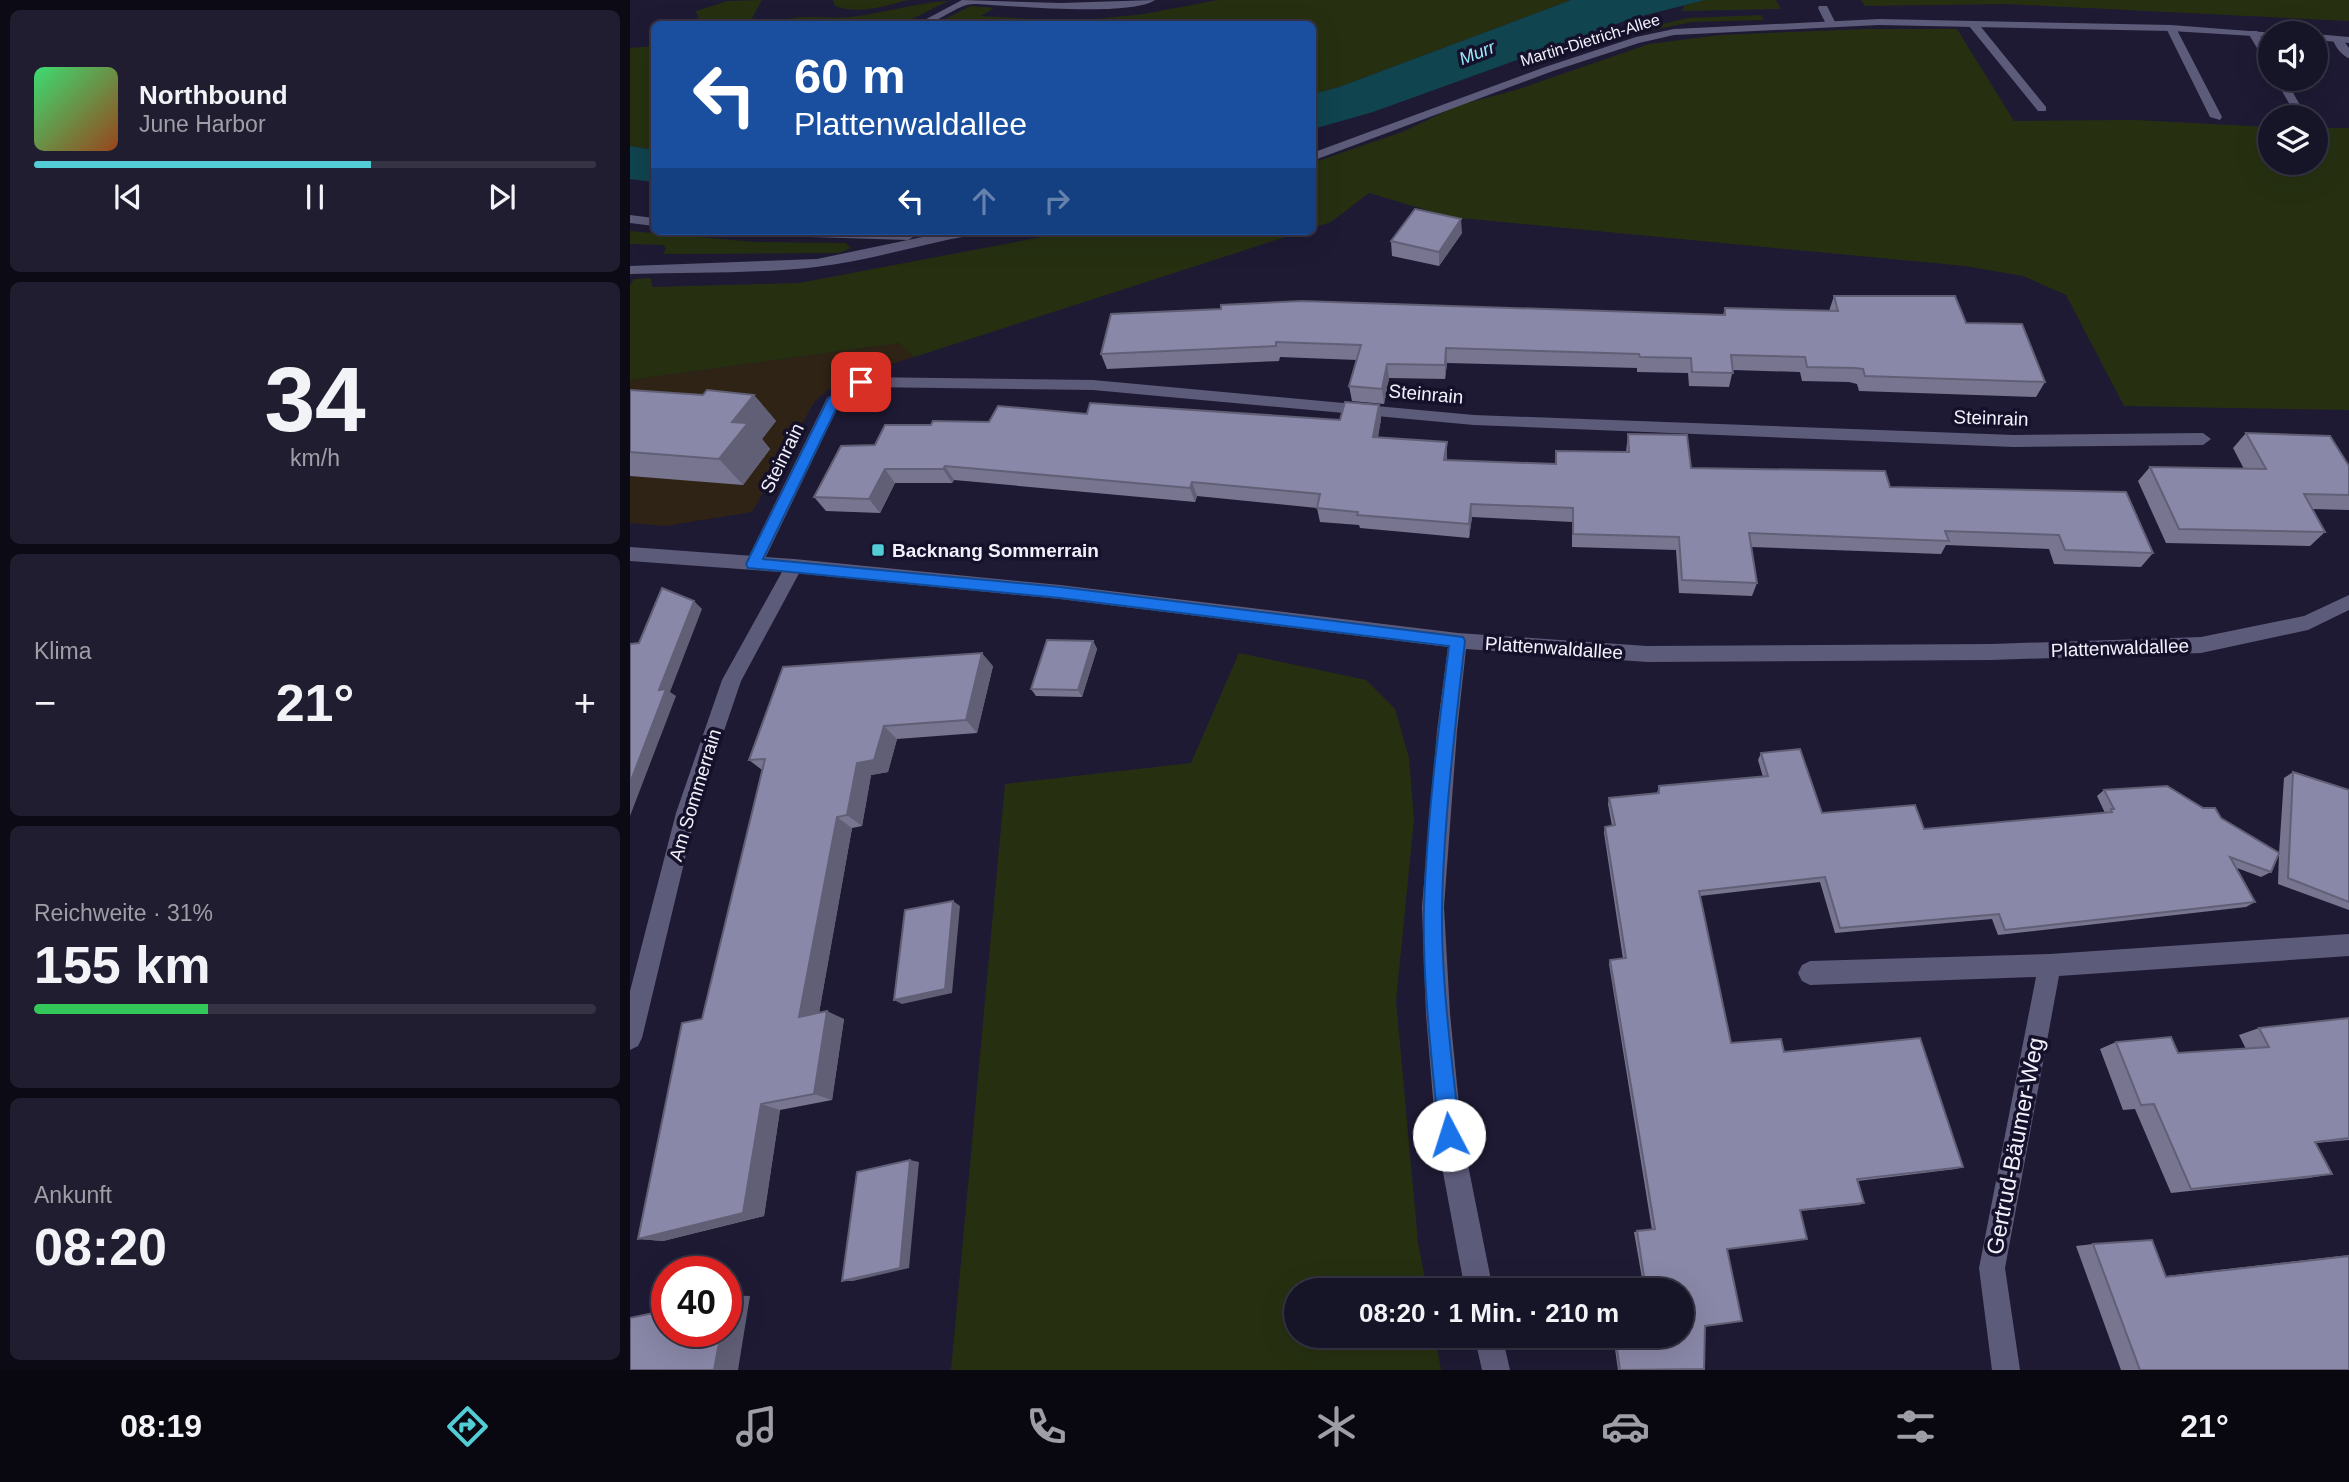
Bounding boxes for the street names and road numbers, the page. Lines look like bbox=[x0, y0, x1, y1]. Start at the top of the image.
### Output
street label: Martin-Dietrich-Allee bbox=[1518, 11, 1662, 69]
street label: Steinrain bbox=[1388, 380, 1464, 408]
street label: Steinrain bbox=[1953, 406, 2029, 430]
street label: Steinrain bbox=[756, 420, 808, 496]
street label: Plattenwaldallee bbox=[1484, 633, 1624, 663]
street label: Plattenwaldallee bbox=[2050, 635, 2190, 661]
street label: Am Sommerrain bbox=[665, 726, 725, 864]
street label: Gertrud-Bäumer-Weg bbox=[1981, 1035, 2049, 1257]

